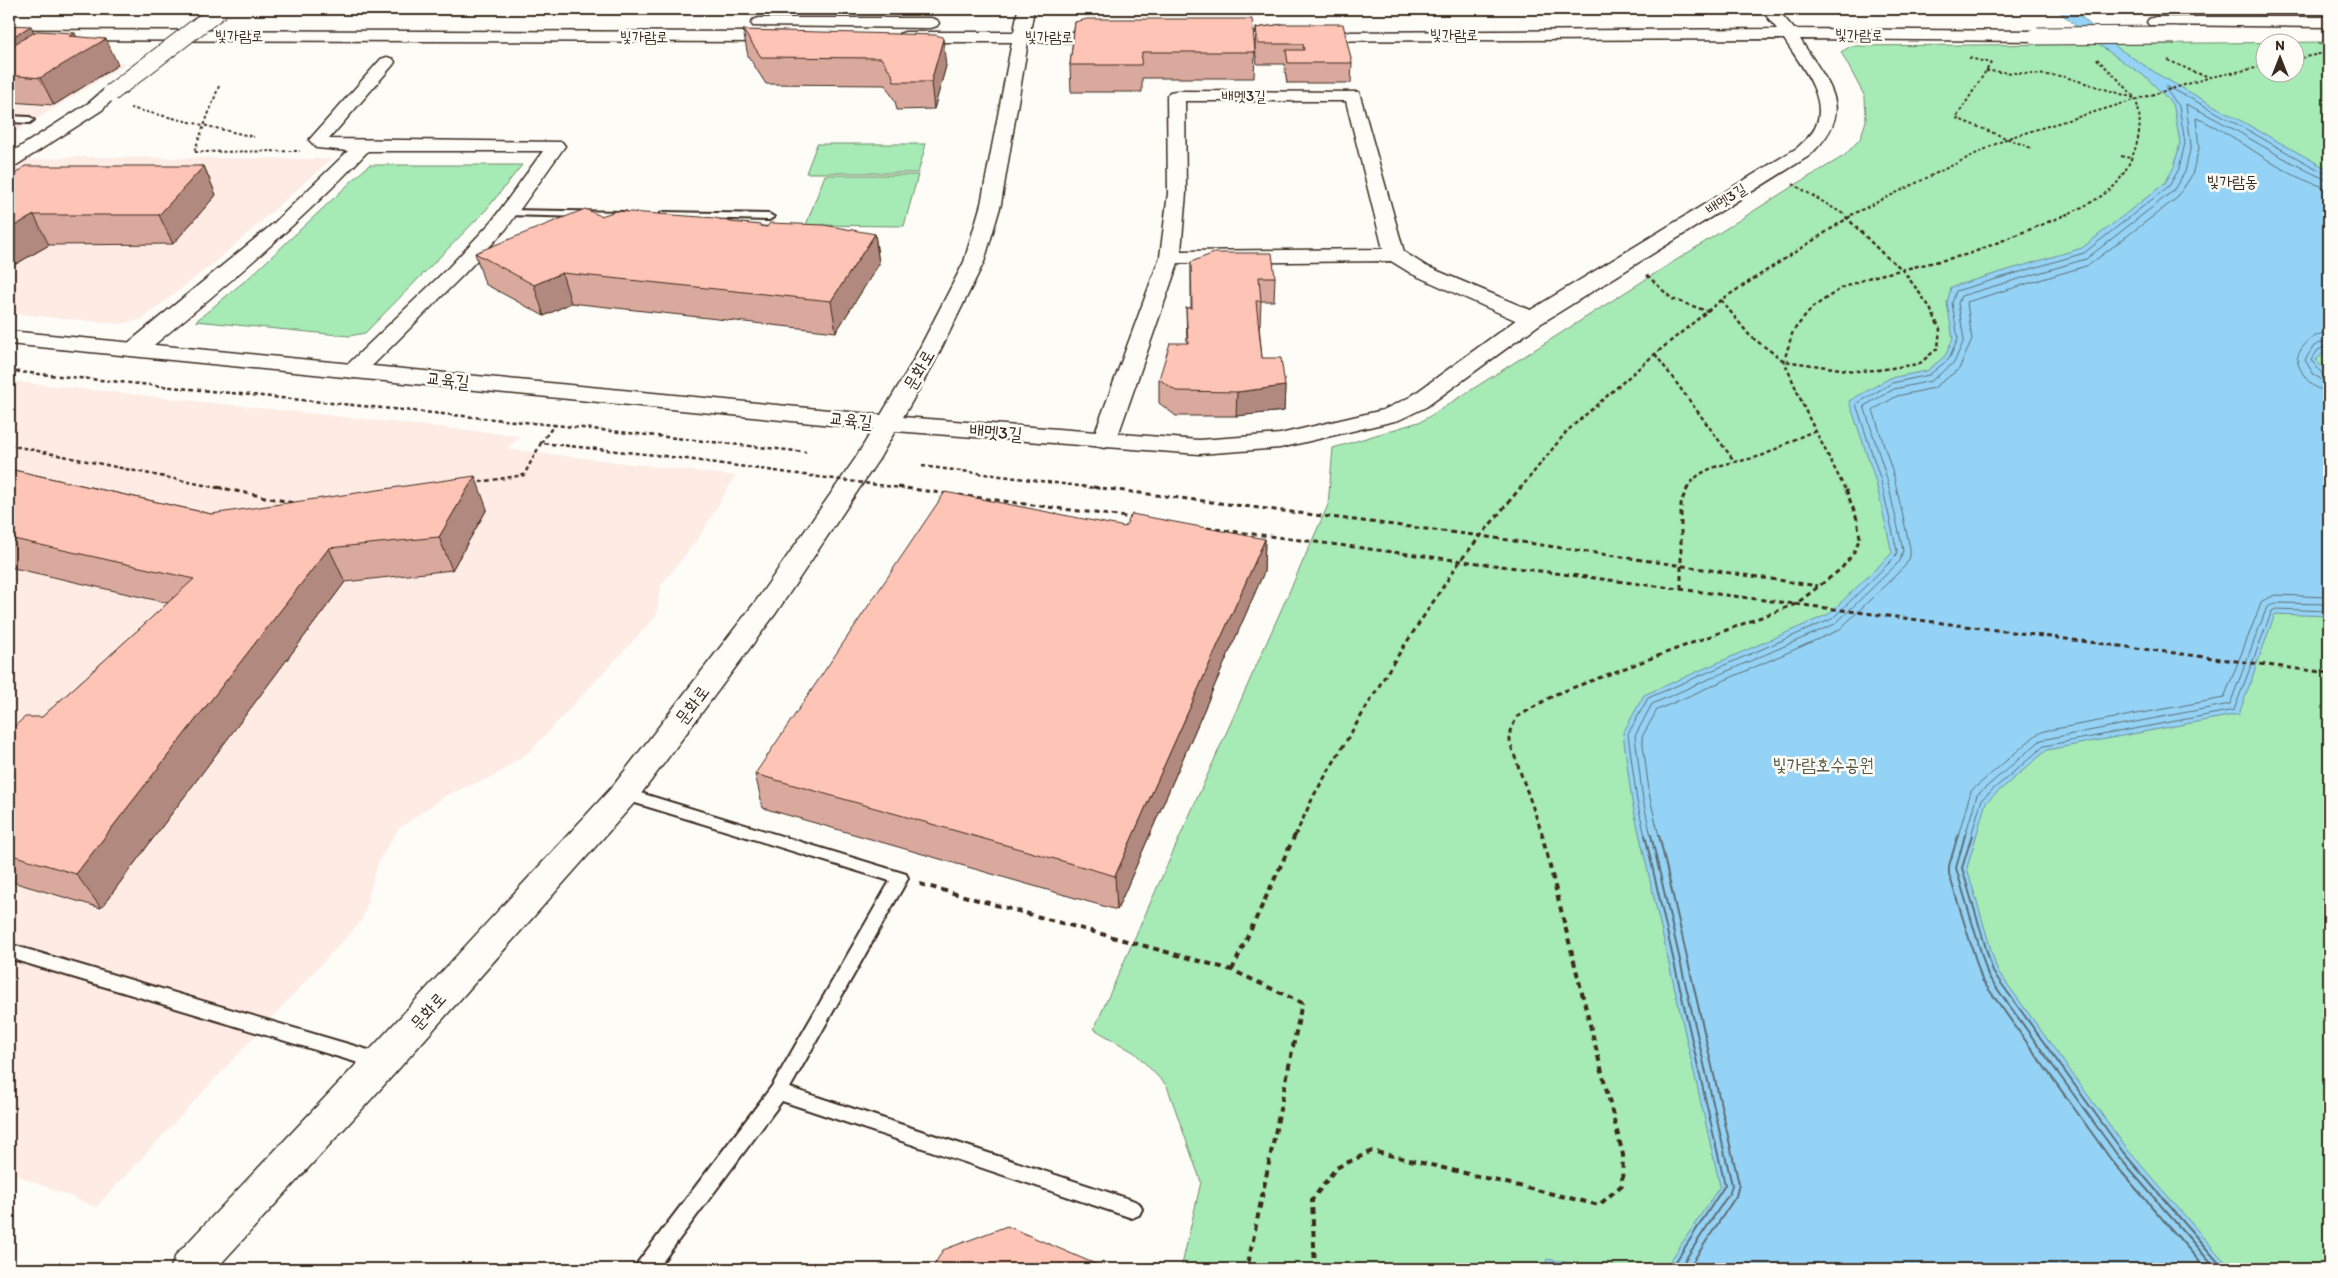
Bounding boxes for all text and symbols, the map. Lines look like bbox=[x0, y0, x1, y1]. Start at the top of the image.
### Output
street label: 빛가람로 bbox=[1430, 26, 1478, 44]
street label: 빛가람로 bbox=[1835, 26, 1883, 44]
street label: 빛가람로 bbox=[215, 27, 263, 45]
street label: 빛가람로 bbox=[620, 28, 668, 46]
street label: 빛가람로 bbox=[1025, 28, 1073, 46]
north arrow bbox=[2256, 32, 2306, 82]
text: N bbox=[2275, 37, 2285, 54]
street label: 배멧3길 bbox=[1222, 87, 1266, 105]
district label: 빛가람동 bbox=[2206, 172, 2258, 191]
street label: 배멧3길 bbox=[1702, 180, 1750, 218]
street label: 문화로 bbox=[899, 346, 939, 394]
street label: 교육길 bbox=[425, 367, 471, 393]
street label: 교육길 bbox=[828, 407, 874, 433]
street label: 배멧3길 bbox=[969, 419, 1024, 445]
street label: 문화로 bbox=[670, 681, 714, 729]
park label: 빛가람호수공원 bbox=[1772, 754, 1874, 776]
street label: 문화로 bbox=[405, 987, 451, 1035]

